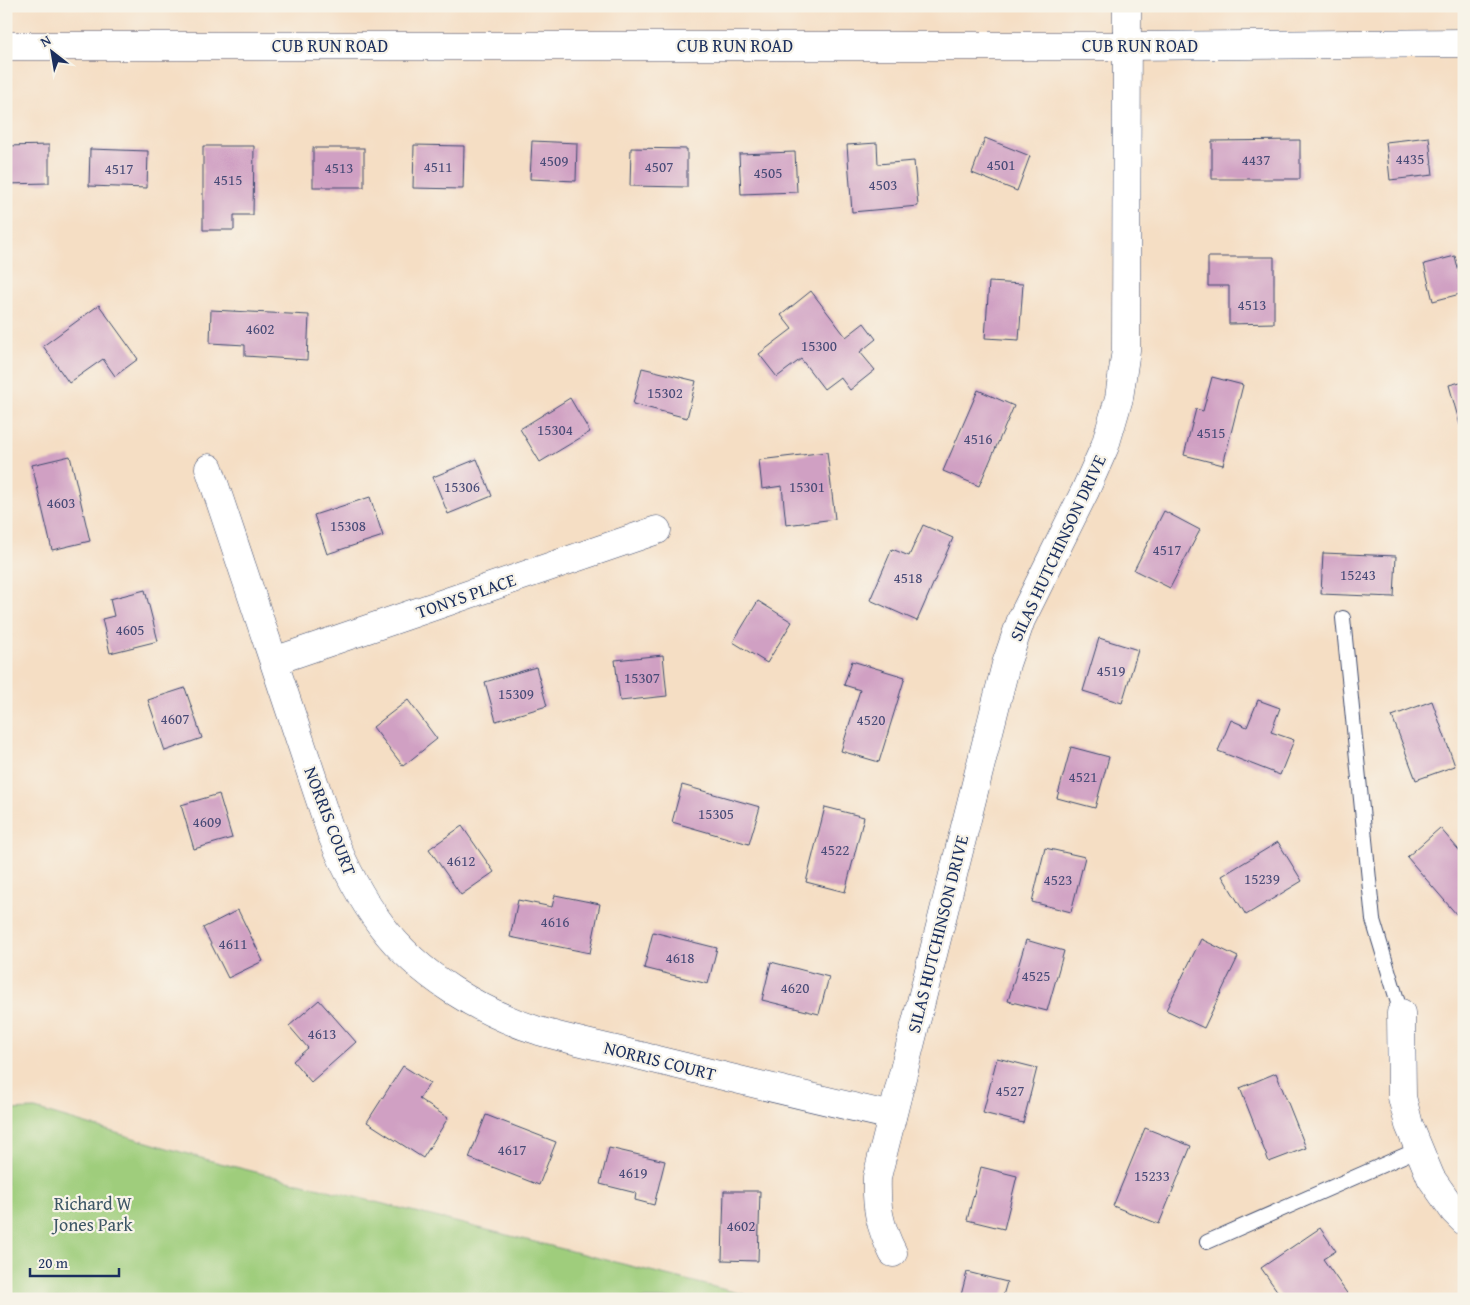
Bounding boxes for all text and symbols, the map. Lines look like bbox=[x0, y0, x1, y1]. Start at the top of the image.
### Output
north arrow bbox=[28, 28, 78, 78]
text: N bbox=[36, 30, 55, 52]
street label: CUB RUN ROAD bbox=[272, 32, 388, 59]
street label: CUB RUN ROAD bbox=[677, 32, 793, 59]
street label: CUB RUN ROAD bbox=[1082, 32, 1198, 59]
house number: 4435 bbox=[1396, 148, 1424, 169]
house number: 4437 bbox=[1242, 149, 1270, 170]
house number: 4509 bbox=[540, 150, 568, 171]
house number: 4501 bbox=[987, 154, 1015, 175]
house number: 4511 bbox=[424, 156, 452, 177]
house number: 4507 bbox=[645, 156, 673, 177]
house number: 4513 bbox=[325, 157, 353, 178]
house number: 4517 bbox=[105, 158, 133, 179]
house number: 4505 bbox=[754, 162, 782, 183]
house number: 4515 bbox=[214, 169, 242, 190]
house number: 4503 bbox=[869, 174, 897, 195]
house number: 4513 bbox=[1238, 294, 1266, 315]
house number: 4602 bbox=[246, 318, 274, 339]
house number: 15300 bbox=[801, 335, 837, 356]
house number: 15302 bbox=[647, 382, 683, 403]
house number: 15304 bbox=[537, 419, 573, 440]
house number: 4515 bbox=[1197, 422, 1225, 443]
house number: 4516 bbox=[964, 428, 992, 449]
street label: SILAS HUTCHINSON DRIVE bbox=[1002, 450, 1113, 645]
house number: 15306 bbox=[444, 476, 480, 497]
house number: 15301 bbox=[789, 476, 825, 497]
house number: 4603 bbox=[47, 492, 75, 513]
house number: 15308 bbox=[330, 515, 366, 536]
house number: 4517 bbox=[1153, 539, 1181, 560]
house number: 15243 bbox=[1340, 564, 1376, 585]
street label: TONYS PLACE bbox=[412, 566, 519, 625]
house number: 4518 bbox=[894, 567, 922, 588]
house number: 4605 bbox=[116, 619, 144, 640]
house number: 4519 bbox=[1097, 660, 1125, 681]
house number: 15307 bbox=[624, 667, 660, 688]
house number: 15309 bbox=[498, 683, 534, 704]
house number: 4607 bbox=[161, 708, 189, 729]
house number: 4520 bbox=[857, 709, 885, 730]
street label: NORRIS COURT bbox=[297, 763, 364, 879]
house number: 4521 bbox=[1069, 766, 1097, 787]
house number: 15305 bbox=[698, 803, 734, 824]
house number: 4609 bbox=[193, 811, 221, 832]
street label: SILAS HUTCHINSON DRIVE bbox=[900, 832, 975, 1036]
house number: 4522 bbox=[821, 839, 849, 860]
house number: 4612 bbox=[447, 850, 475, 871]
house number: 15239 bbox=[1244, 868, 1280, 889]
house number: 4523 bbox=[1044, 869, 1072, 890]
house number: 4616 bbox=[541, 911, 569, 932]
house number: 4611 bbox=[219, 933, 247, 954]
house number: 4618 bbox=[666, 947, 694, 968]
house number: 4525 bbox=[1022, 965, 1050, 986]
house number: 4620 bbox=[781, 977, 809, 998]
house number: 4613 bbox=[308, 1023, 336, 1044]
street label: NORRIS COURT bbox=[601, 1034, 719, 1087]
house number: 4527 bbox=[996, 1080, 1024, 1101]
house number: 4617 bbox=[498, 1139, 526, 1160]
house number: 4619 bbox=[619, 1162, 647, 1183]
house number: 15233 bbox=[1134, 1165, 1170, 1186]
park label: Richard W Jones Park bbox=[51, 1190, 133, 1238]
house number: 4602 bbox=[727, 1215, 755, 1236]
scale bar bbox=[30, 1245, 119, 1277]
text: 20 m bbox=[38, 1252, 69, 1273]

